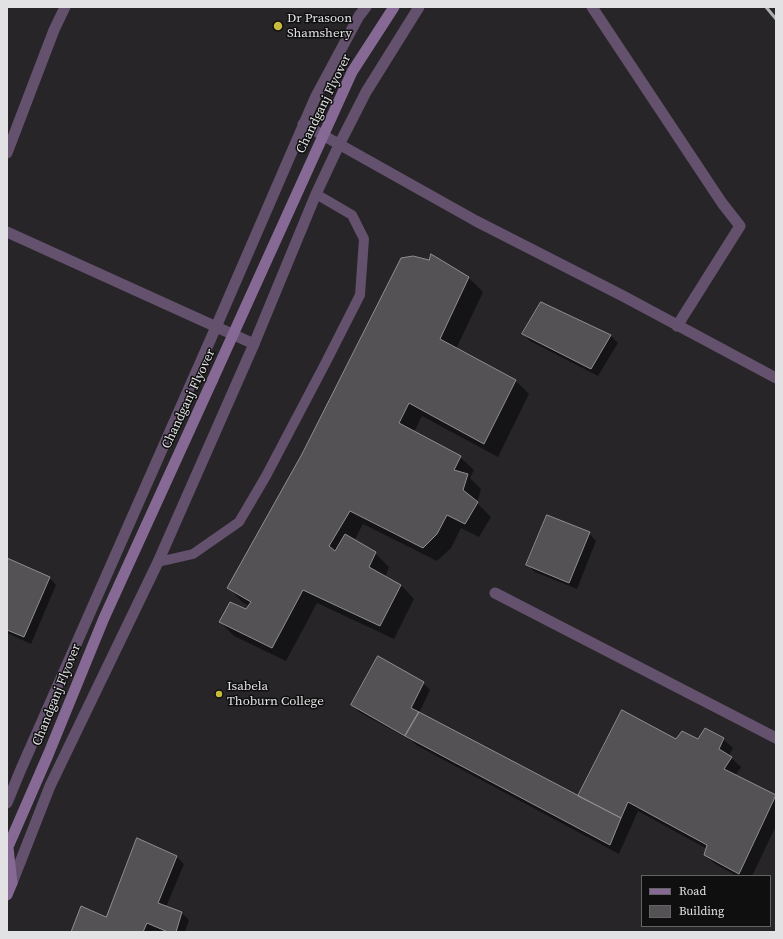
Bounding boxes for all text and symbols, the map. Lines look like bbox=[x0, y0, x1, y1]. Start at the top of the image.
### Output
place label: Dr Prasoon Shamshery bbox=[287, 11, 352, 42]
marker: Dr Prasoon Shamshery bbox=[272, 20, 284, 32]
street label: Chandganj Flyover bbox=[293, 52, 355, 156]
street label: Chandganj Flyover bbox=[159, 347, 219, 451]
street label: Chandganj Flyover bbox=[29, 642, 85, 748]
place label: Isabela Thoburn College bbox=[227, 679, 324, 710]
marker: Isabela Thoburn College bbox=[214, 689, 224, 699]
legend bbox=[641, 875, 771, 927]
text: Road bbox=[679, 883, 706, 899]
text: Building bbox=[679, 903, 724, 919]

